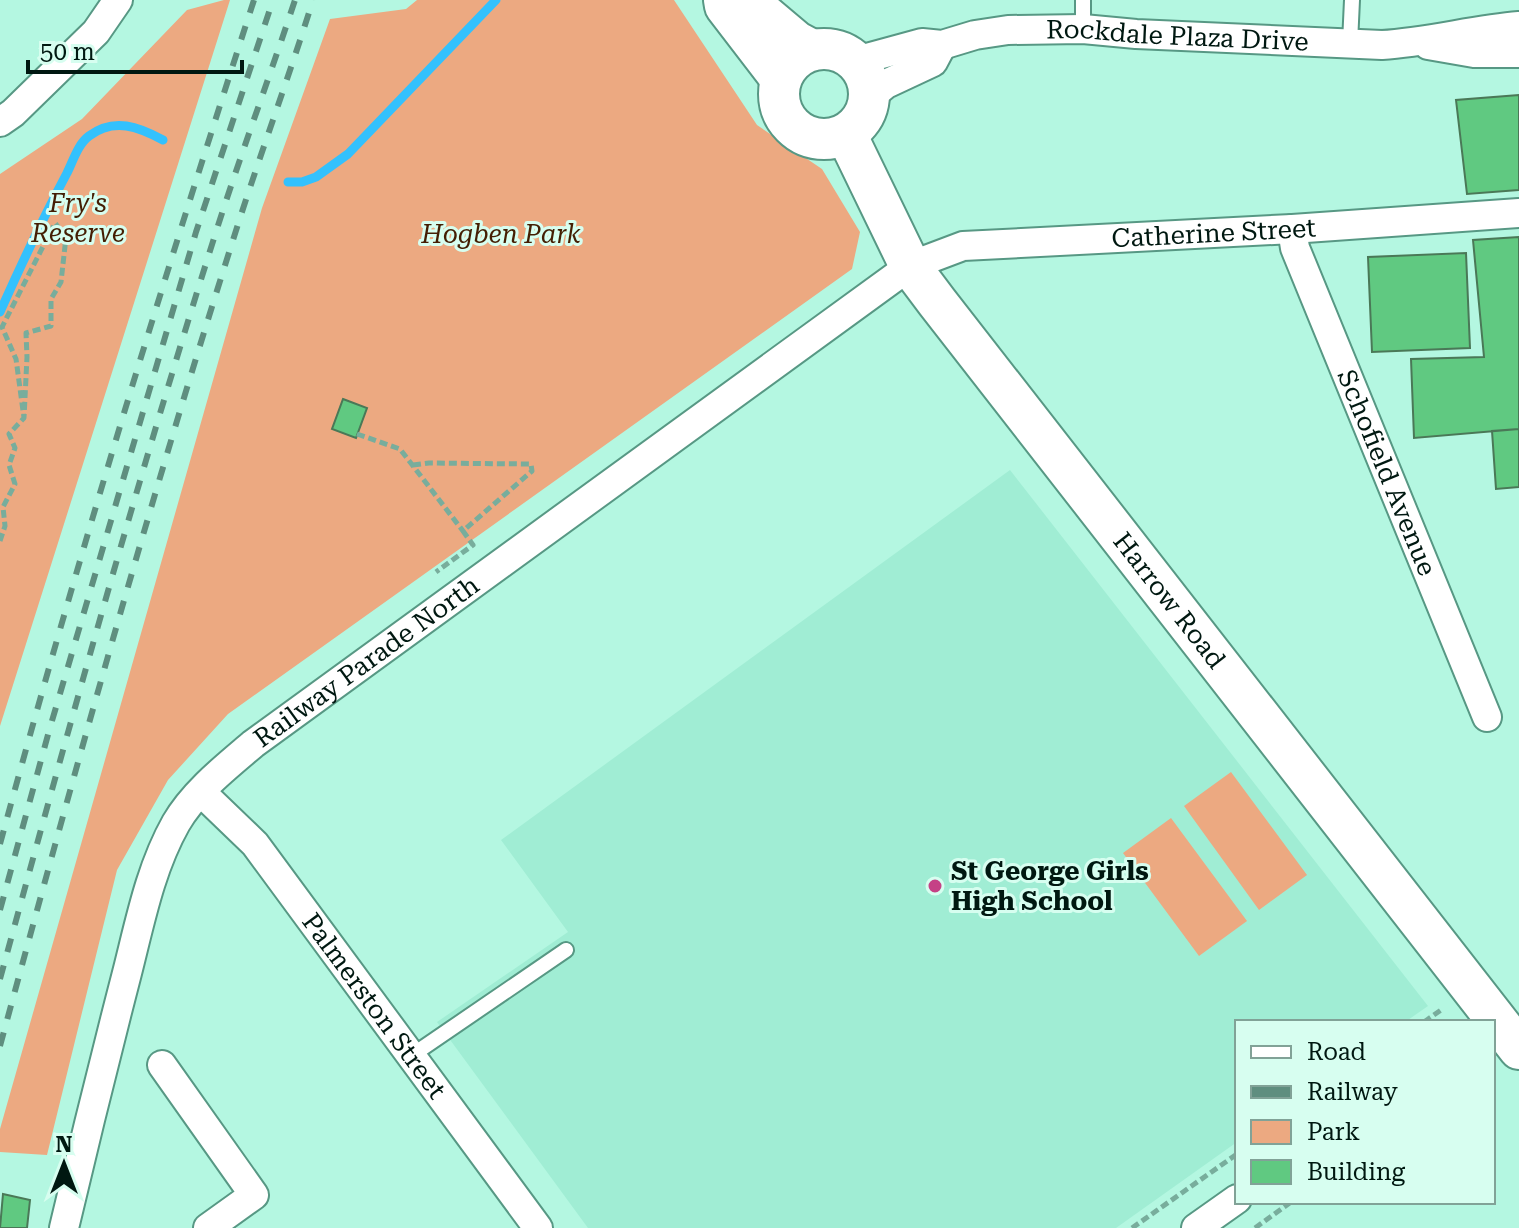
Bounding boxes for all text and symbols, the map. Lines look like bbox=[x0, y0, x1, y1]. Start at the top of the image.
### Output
street label: Rockdale Plaza Drive bbox=[1046, 14, 1309, 57]
scale bar bbox=[28, 24, 242, 74]
text: 50 m bbox=[40, 38, 95, 66]
park label: Fry's Reserve bbox=[30, 188, 125, 248]
street label: Catherine Street bbox=[1111, 212, 1317, 253]
park label: Hogben Park bbox=[420, 219, 582, 249]
street label: Schofield Avenue bbox=[1331, 365, 1442, 580]
street label: Harrow Road bbox=[1107, 526, 1232, 675]
street label: Railway Parade North bbox=[248, 570, 485, 753]
place label: St George Girls High School bbox=[951, 856, 1149, 916]
marker: St George Girls High School bbox=[926, 877, 944, 895]
street label: Palmerston Street bbox=[296, 907, 453, 1105]
legend bbox=[1235, 1020, 1495, 1204]
text: Road bbox=[1307, 1038, 1366, 1066]
text: Railway bbox=[1307, 1078, 1398, 1106]
text: Park bbox=[1307, 1118, 1360, 1146]
north arrow bbox=[24, 1124, 104, 1204]
text: N bbox=[56, 1132, 73, 1157]
text: Building bbox=[1307, 1158, 1405, 1186]

